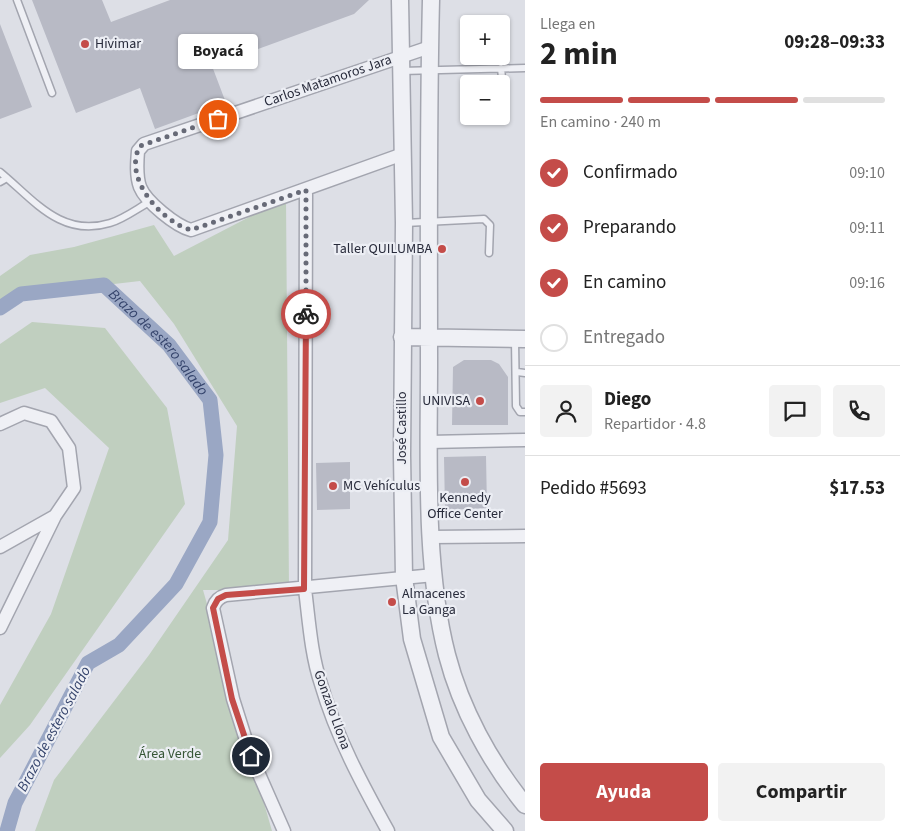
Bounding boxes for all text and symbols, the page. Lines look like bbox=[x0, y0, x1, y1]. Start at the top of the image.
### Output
text: Llega en bbox=[540, 13, 595, 35]
map controls bbox=[460, 15, 510, 125]
button: + bbox=[460, 15, 510, 65]
text: 09:28–09:33 bbox=[784, 29, 885, 56]
text: 2 min bbox=[540, 31, 618, 77]
place label: Hivimar bbox=[95, 34, 141, 54]
callout: Boyacá bbox=[178, 34, 258, 69]
marker: Hivimar bbox=[79, 38, 91, 50]
text: Boyacá bbox=[193, 40, 243, 62]
street label: Carlos Matamoros Jara bbox=[262, 50, 394, 112]
button: − bbox=[460, 75, 510, 125]
pin bbox=[197, 98, 239, 140]
icon: bag bbox=[204, 105, 232, 133]
text: En camino · 240 m bbox=[540, 111, 661, 133]
icon: check bbox=[540, 159, 568, 187]
text: Confirmado bbox=[583, 159, 678, 186]
text: 09:10 bbox=[849, 162, 885, 184]
icon: check bbox=[540, 214, 568, 242]
text: Preparando bbox=[583, 214, 676, 241]
text: 09:11 bbox=[849, 217, 885, 239]
place label: Taller QUILUMBA bbox=[333, 239, 432, 259]
marker: Taller QUILUMBA bbox=[436, 243, 448, 255]
icon: check bbox=[540, 269, 568, 297]
text: En camino bbox=[583, 269, 666, 296]
text: 09:16 bbox=[849, 272, 885, 294]
water label: Brazo de estero salado bbox=[104, 284, 214, 400]
courier bbox=[281, 289, 331, 339]
icon: bike bbox=[292, 300, 320, 328]
text: Entregado bbox=[583, 324, 665, 351]
button: person bbox=[540, 385, 592, 437]
button: chat bbox=[769, 385, 821, 437]
button: phone bbox=[833, 385, 885, 437]
text: Diego bbox=[604, 386, 651, 413]
street label: José Castillo bbox=[392, 391, 412, 465]
place label: UNIVISA bbox=[422, 391, 470, 411]
marker: UNIVISA bbox=[474, 395, 486, 407]
text: Repartidor · 4.8 bbox=[604, 413, 706, 435]
text: Pedido #5693 bbox=[540, 475, 647, 502]
text: $17.53 bbox=[829, 475, 885, 502]
place label: MC Vehículus bbox=[343, 476, 420, 496]
marker: Kennedy Office Center bbox=[459, 476, 471, 488]
marker: MC Vehículus bbox=[327, 480, 339, 492]
place label: Kennedy Office Center bbox=[427, 488, 503, 524]
place label: Almacenes La Ganga bbox=[402, 584, 465, 620]
marker: Almacenes La Ganga bbox=[386, 596, 398, 608]
water label: Brazo de estero salado bbox=[12, 663, 96, 795]
street label: Gonzalo Llona bbox=[308, 667, 356, 753]
pin bbox=[230, 735, 272, 777]
icon: home bbox=[237, 742, 265, 770]
park label: Área Verde bbox=[139, 744, 201, 764]
button: Ayuda bbox=[540, 763, 708, 821]
button: Compartir bbox=[718, 763, 885, 821]

